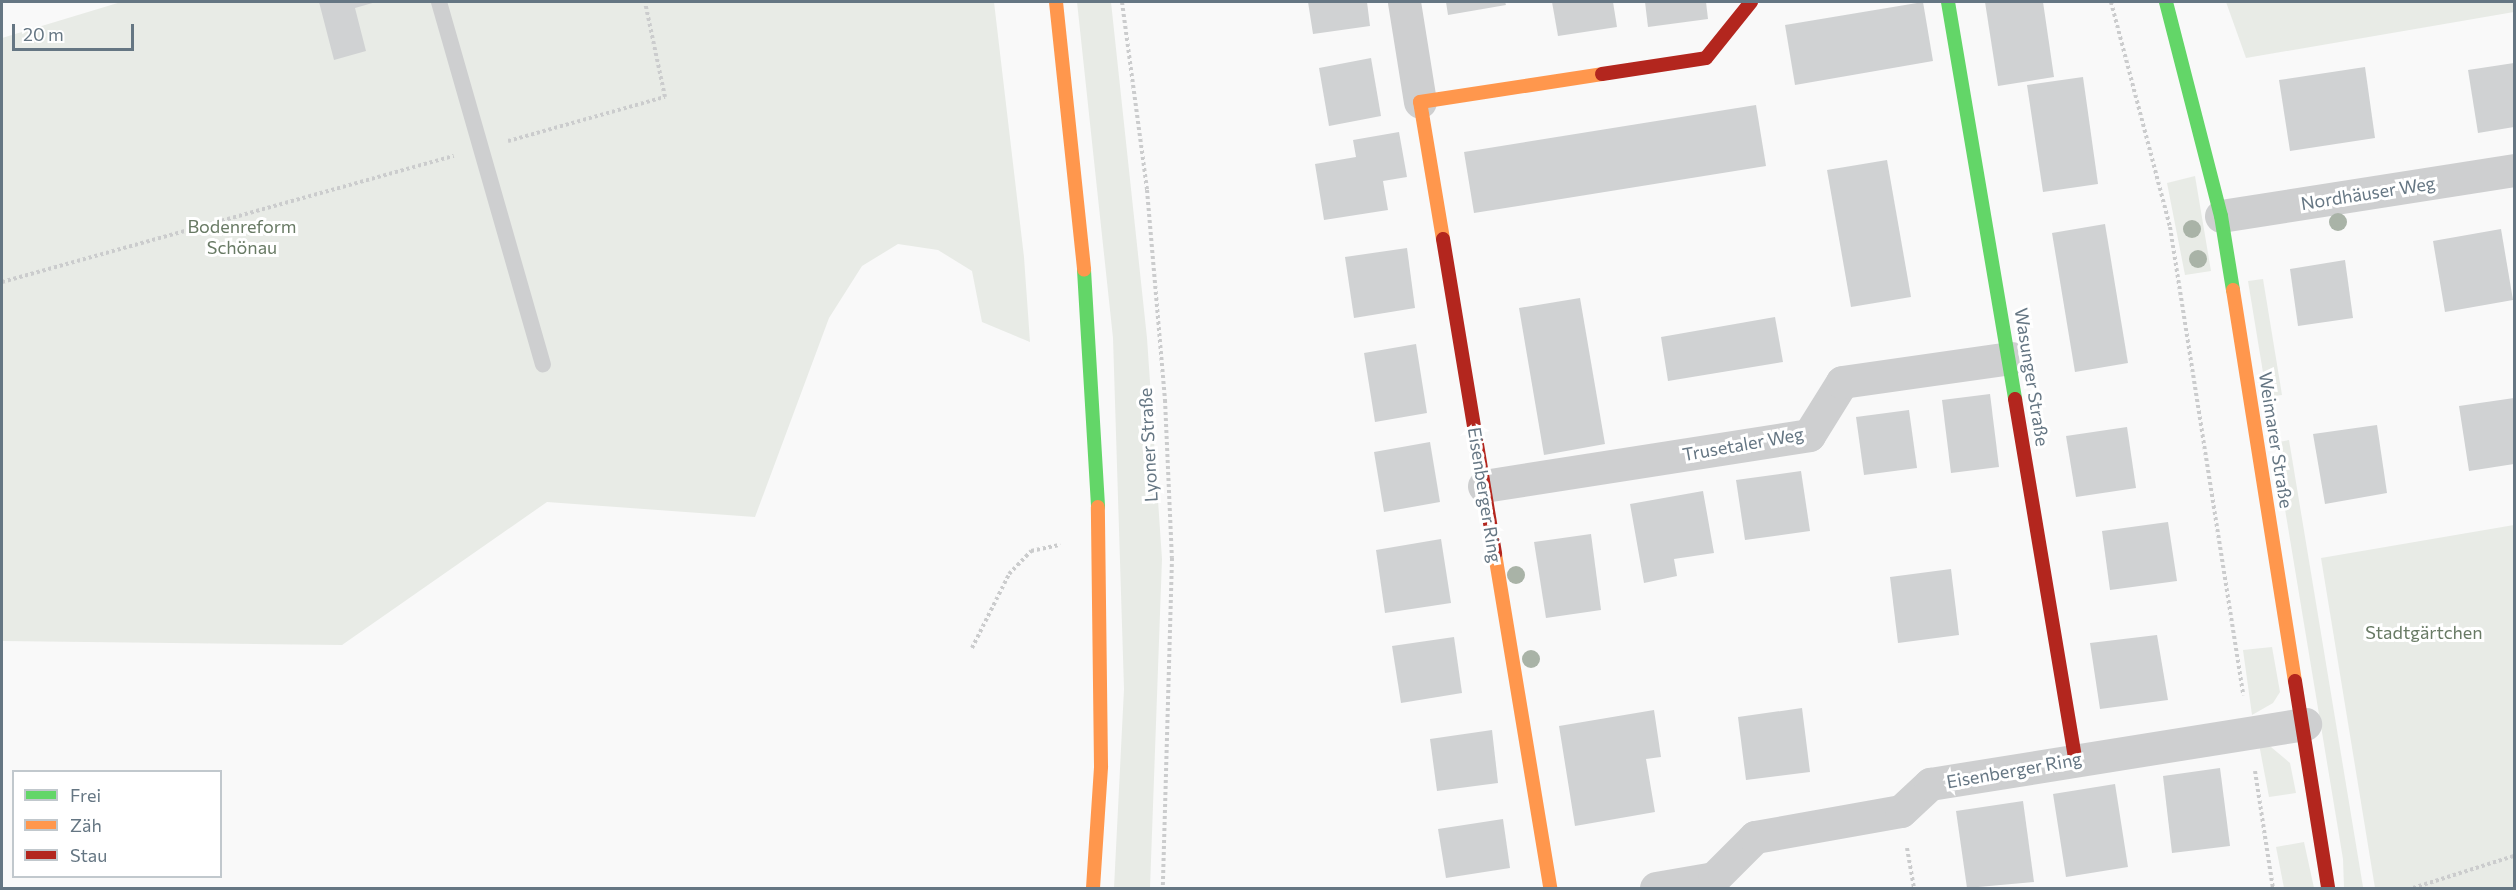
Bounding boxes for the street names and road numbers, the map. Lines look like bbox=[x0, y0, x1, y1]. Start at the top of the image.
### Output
street label: Nordhäuser Weg bbox=[2299, 172, 2437, 214]
street label: Wasunger Straße bbox=[2010, 306, 2054, 448]
street label: Weimarer Straße bbox=[2255, 370, 2297, 510]
street label: Lyoner Straße bbox=[1134, 387, 1162, 503]
street label: Trusetaler Weg bbox=[1681, 423, 1805, 465]
street label: Eisenberger Ring bbox=[1464, 426, 1506, 564]
street label: Eisenberger Ring bbox=[1945, 747, 2083, 793]

